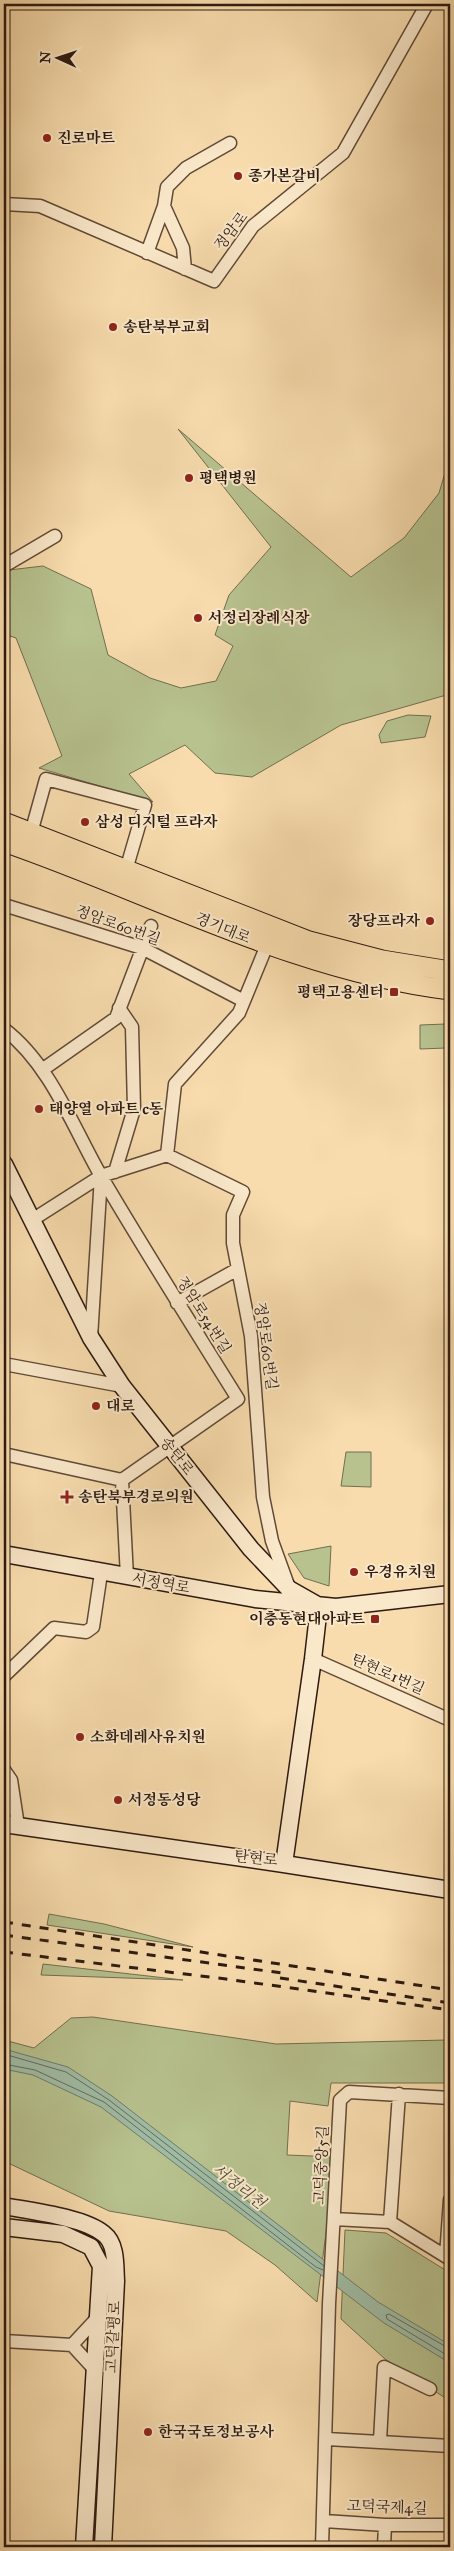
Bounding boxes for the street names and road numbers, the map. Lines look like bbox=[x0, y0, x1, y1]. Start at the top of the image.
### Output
street label: 정암로 bbox=[211, 208, 252, 254]
street label: 정암로60번길 bbox=[73, 901, 163, 949]
street label: 경기대로 bbox=[193, 909, 254, 947]
street label: 정암로54번길 bbox=[173, 1273, 235, 1357]
street label: 정암로60번길 bbox=[251, 1301, 281, 1391]
street label: 송탄로 bbox=[157, 1433, 198, 1479]
street label: 서정역로 bbox=[131, 1569, 192, 1597]
street label: 탄현로1번길 bbox=[349, 1650, 427, 1698]
street label: 탄현로 bbox=[233, 1847, 279, 1869]
street label: 고덕중앙5길 bbox=[310, 2125, 332, 2205]
street label: 고덕갈평로 bbox=[102, 2300, 124, 2374]
street label: 고덕국제4길 bbox=[346, 2497, 428, 2517]

